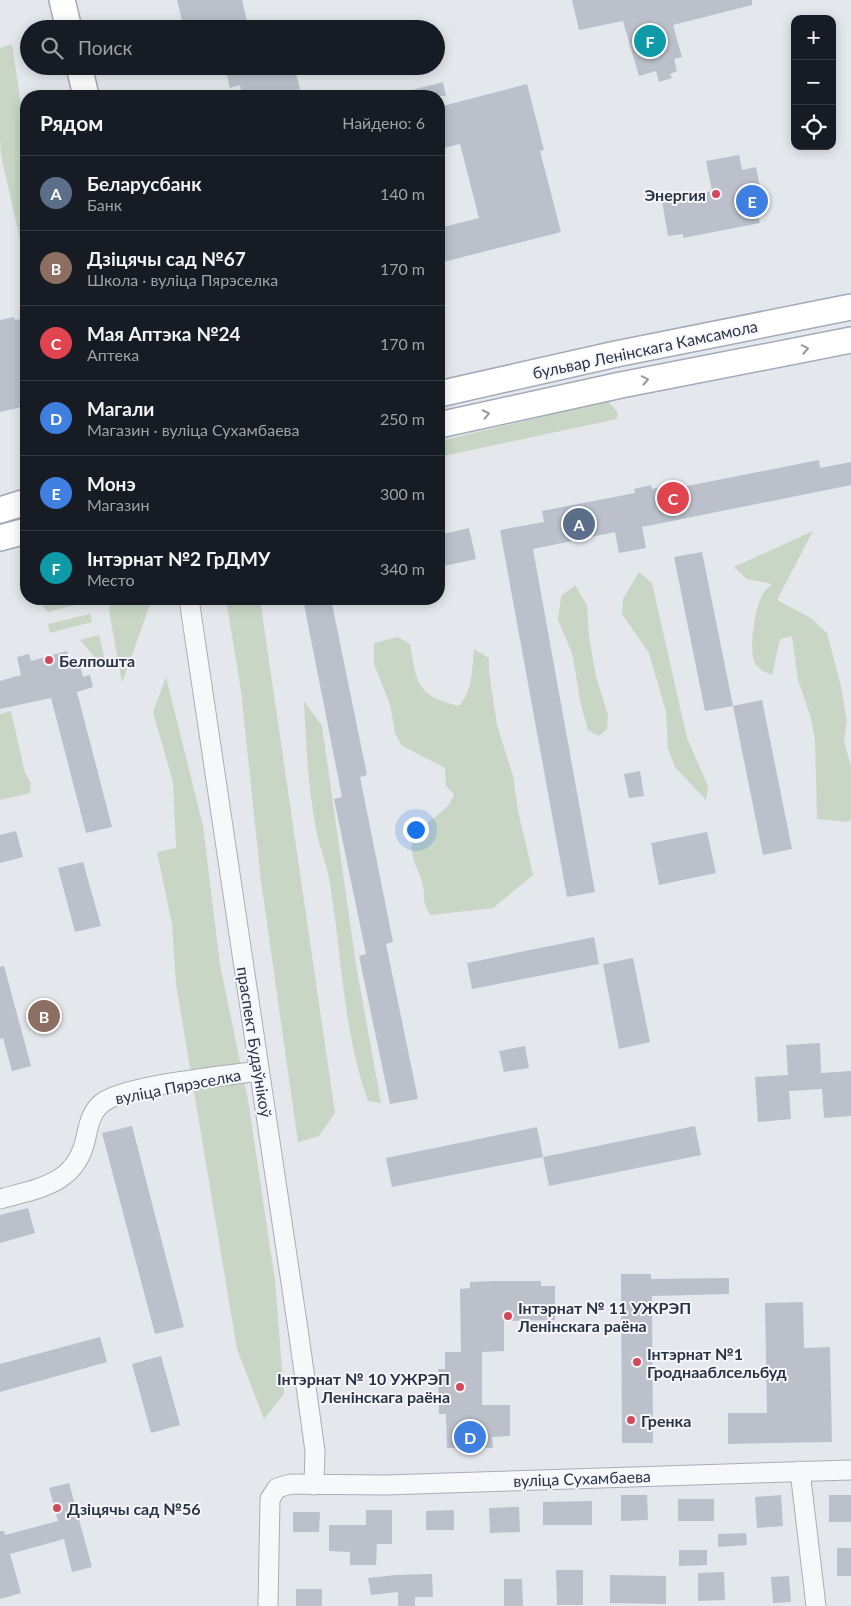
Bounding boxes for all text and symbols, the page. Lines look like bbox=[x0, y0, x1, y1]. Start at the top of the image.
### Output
map controls bbox=[791, 15, 836, 150]
button: + bbox=[791, 15, 836, 60]
search box bbox=[20, 20, 445, 75]
pin: F bbox=[634, 22, 666, 60]
icon: search bbox=[38, 34, 66, 62]
text: Поиск bbox=[78, 36, 132, 59]
button: − bbox=[791, 60, 836, 105]
button: locate bbox=[791, 105, 836, 150]
text: Рядом bbox=[40, 110, 103, 135]
text: Найдено: 6 bbox=[342, 113, 425, 132]
text: Беларусбанк bbox=[87, 172, 201, 195]
pin: E bbox=[736, 182, 768, 220]
text: A bbox=[50, 184, 62, 203]
text: 140 m bbox=[380, 184, 425, 203]
place label: Энергия bbox=[645, 185, 706, 204]
marker: Энергия bbox=[710, 188, 722, 200]
text: Банк bbox=[87, 195, 122, 214]
text: Дзіцячы сад №67 bbox=[87, 247, 246, 270]
text: B bbox=[51, 259, 61, 278]
text: 170 m bbox=[380, 259, 425, 278]
text: Школа · вуліца Пярэселка bbox=[87, 270, 278, 289]
street label: бульвар Ленінскага Камсамола bbox=[531, 316, 759, 382]
text: Мая Аптэка №24 bbox=[87, 322, 241, 345]
text: C bbox=[51, 334, 61, 353]
text: 170 m bbox=[380, 334, 425, 353]
one-way arrow bbox=[800, 344, 809, 355]
text: Аптека bbox=[87, 345, 139, 364]
one-way arrow bbox=[641, 376, 650, 386]
text: Магали bbox=[87, 397, 154, 420]
text: D bbox=[50, 409, 62, 428]
text: 250 m bbox=[380, 409, 425, 428]
one-way arrow bbox=[482, 409, 491, 420]
text: Магазин · вуліца Сухамбаева bbox=[87, 420, 299, 439]
text: Монэ bbox=[87, 472, 136, 495]
pin: C bbox=[657, 479, 689, 517]
text: E bbox=[51, 484, 61, 503]
text: 300 m bbox=[380, 484, 425, 503]
text: Магазин bbox=[87, 495, 149, 514]
pin: A bbox=[563, 505, 595, 543]
text: Інтэрнат №2 ГрДМУ bbox=[87, 547, 270, 570]
text: F bbox=[51, 559, 61, 578]
text: 340 m bbox=[380, 559, 425, 578]
text: Место bbox=[87, 570, 135, 589]
place label: Белпошта bbox=[59, 651, 135, 670]
marker: Белпошта bbox=[43, 654, 55, 666]
your location bbox=[403, 817, 429, 843]
street label: праспект Будаўнікоў bbox=[234, 965, 276, 1119]
pin: B bbox=[28, 997, 60, 1035]
street label: вуліца Пярэселка bbox=[114, 1064, 242, 1108]
place label: Інтэрнат № 11 УЖРЭП Ленінскага раёна bbox=[517, 1298, 691, 1335]
marker: Інтэрнат № 11 УЖРЭП Ленінскага раёна bbox=[502, 1310, 514, 1322]
place label: Інтэрнат №1 Гроднааблсельбуд bbox=[647, 1344, 787, 1381]
marker: Інтэрнат №1 Гроднааблсельбуд bbox=[631, 1356, 643, 1368]
place label: Інтэрнат № 10 УЖРЭП Ленінскага раёна bbox=[277, 1369, 450, 1406]
marker: Інтэрнат № 10 УЖРЭП Ленінскага раёна bbox=[454, 1381, 466, 1393]
place label: Гренка bbox=[641, 1411, 691, 1430]
marker: Гренка bbox=[625, 1414, 637, 1426]
pin: D bbox=[454, 1418, 486, 1456]
street label: вуліца Сухамбаева bbox=[513, 1466, 651, 1490]
place label: Дзіцячы сад №56 bbox=[67, 1499, 201, 1518]
marker: Дзіцячы сад №56 bbox=[51, 1502, 63, 1514]

